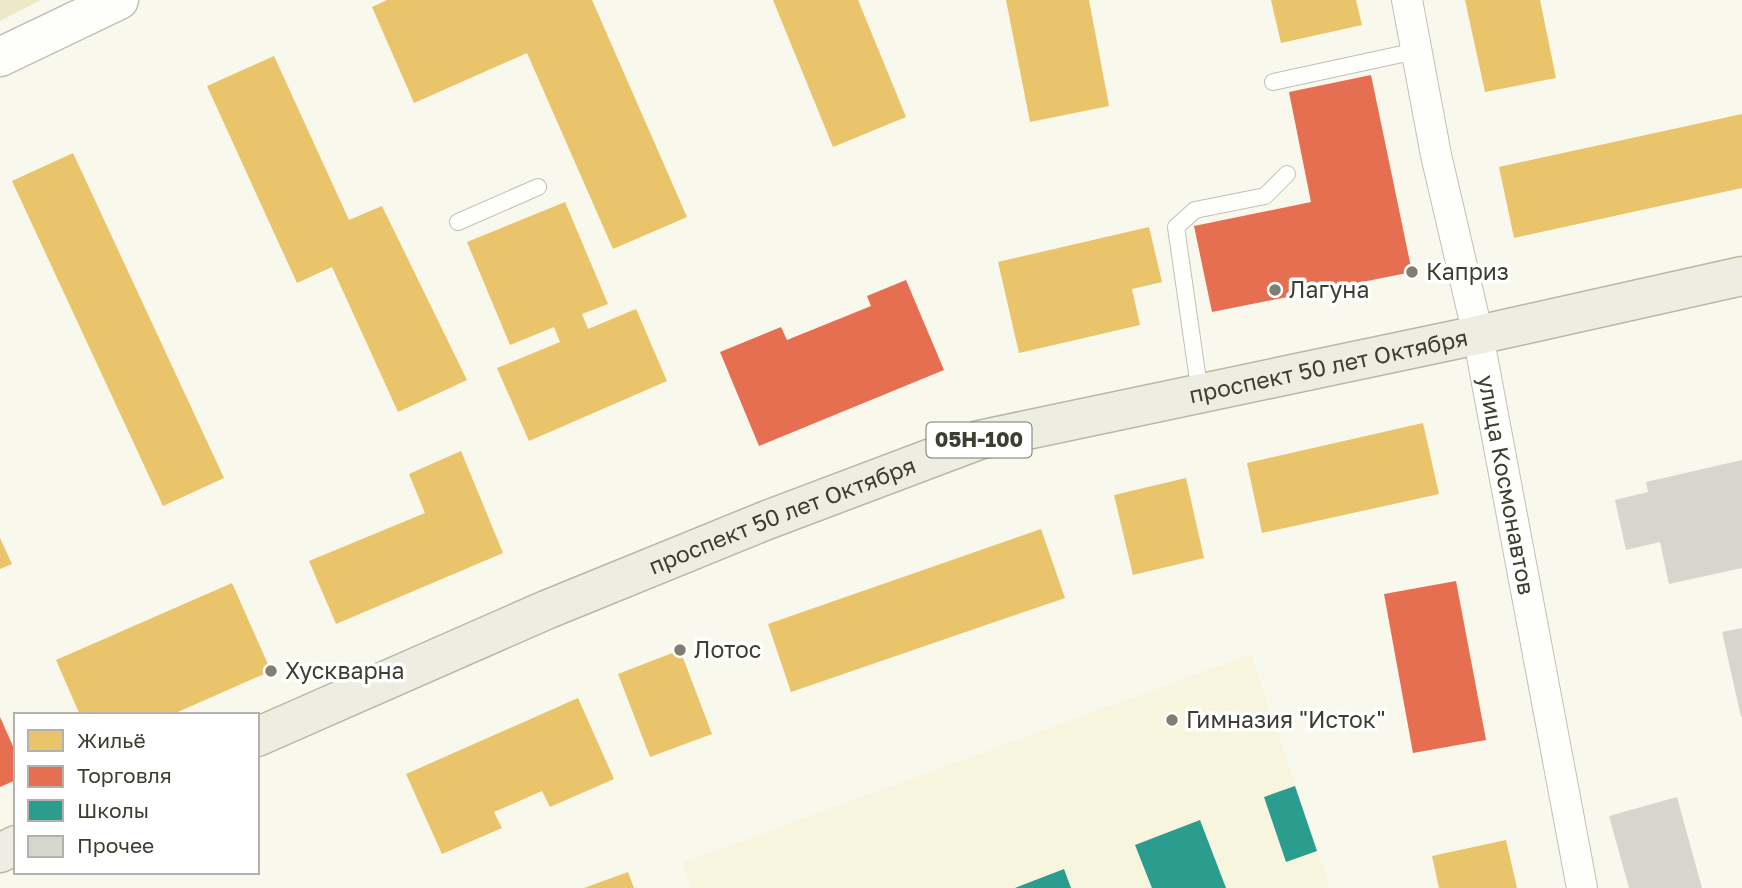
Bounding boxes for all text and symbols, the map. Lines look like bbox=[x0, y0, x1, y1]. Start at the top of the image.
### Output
place label: Каприз bbox=[1426, 257, 1509, 285]
marker: Каприз bbox=[1404, 264, 1420, 280]
place label: Лагуна bbox=[1289, 275, 1369, 303]
marker: Лагуна bbox=[1267, 282, 1283, 298]
street label: проспект 50 лет Октября bbox=[1186, 323, 1470, 408]
street label: улица Космонавтов bbox=[1473, 372, 1542, 597]
road number: 05Н-100 bbox=[926, 422, 1032, 458]
street label: проспект 50 лет Октября bbox=[644, 450, 919, 580]
place label: Лотос bbox=[694, 635, 761, 663]
marker: Лотос bbox=[672, 642, 688, 658]
place label: Хускварна bbox=[285, 656, 405, 684]
marker: Хускварна bbox=[263, 663, 279, 679]
place label: Гимназия "Исток" bbox=[1186, 705, 1385, 733]
marker: Гимназия "Исток" bbox=[1164, 712, 1180, 728]
legend bbox=[14, 713, 259, 874]
text: Жильё bbox=[77, 727, 146, 753]
text: Торговля bbox=[77, 762, 172, 788]
text: Школы bbox=[77, 797, 149, 823]
text: Прочее bbox=[77, 832, 154, 858]

